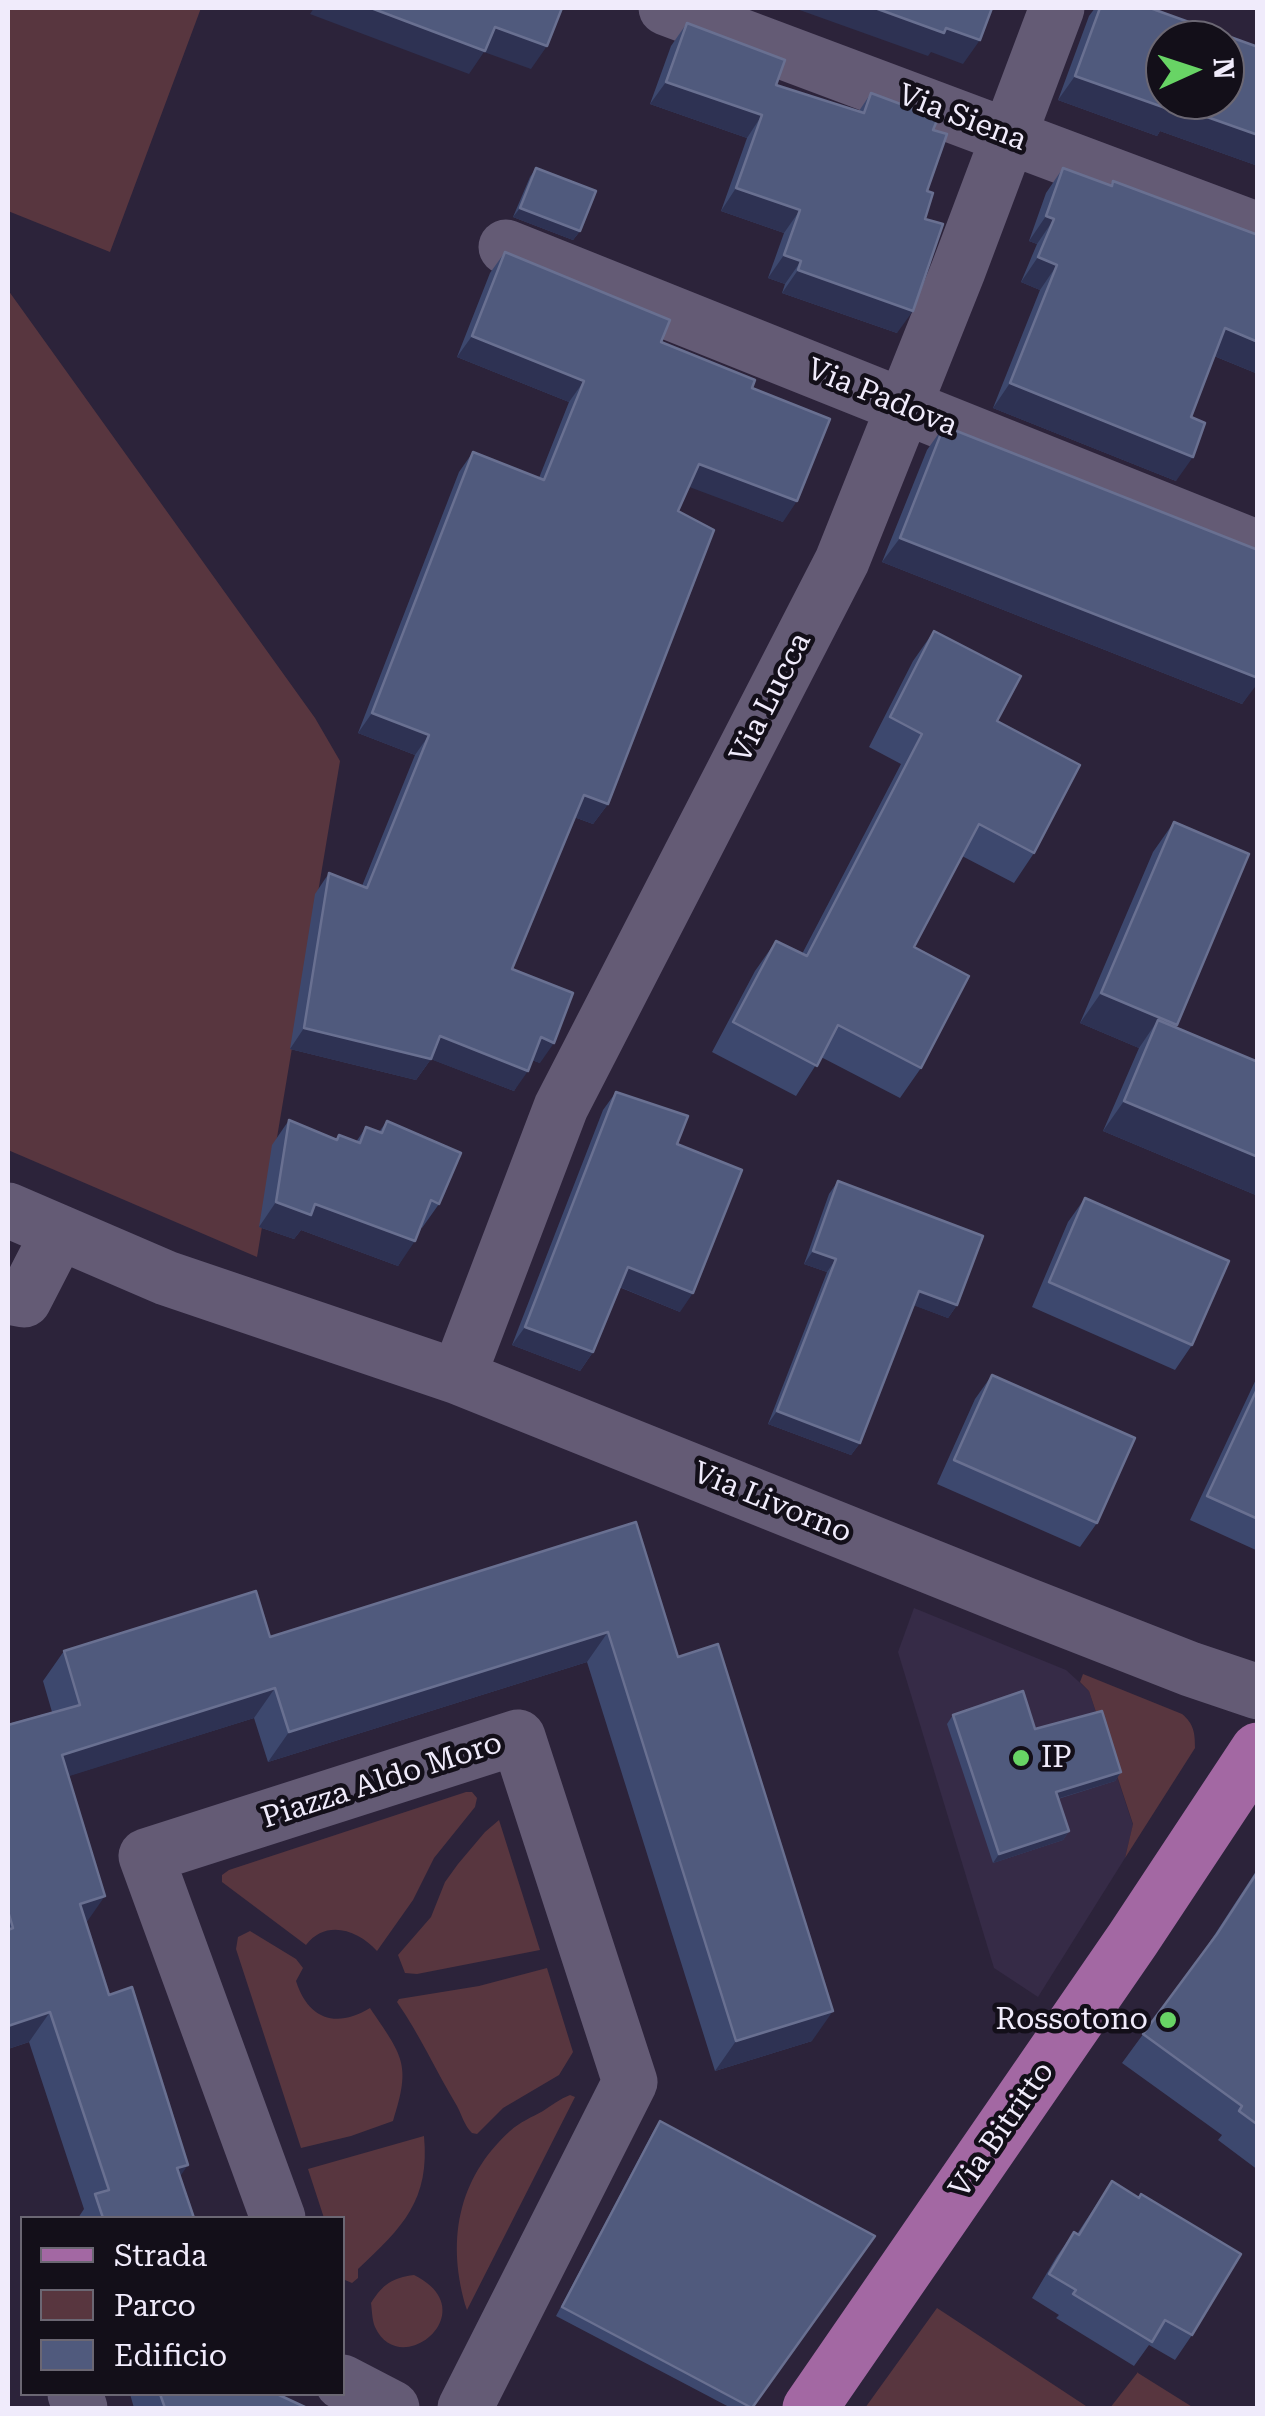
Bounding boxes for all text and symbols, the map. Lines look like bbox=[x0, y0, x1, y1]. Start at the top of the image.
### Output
north arrow bbox=[1145, 20, 1245, 120]
text: N bbox=[1206, 57, 1241, 80]
street label: Via Siena bbox=[893, 77, 1031, 159]
street label: Via Padova bbox=[802, 352, 962, 444]
street label: Via Lucca bbox=[723, 627, 819, 769]
street label: Via Livorno bbox=[687, 1455, 857, 1551]
street label: Piazza Aldo Moro bbox=[257, 1725, 507, 1837]
place label: IP bbox=[1041, 1740, 1072, 1776]
marker: IP bbox=[1010, 1747, 1032, 1769]
place label: Rossotono bbox=[995, 2002, 1148, 2038]
marker: Rossotono bbox=[1157, 2009, 1179, 2031]
street label: Via Bitritto bbox=[942, 2055, 1062, 2205]
legend bbox=[20, 2216, 345, 2396]
text: Strada bbox=[114, 2238, 207, 2273]
text: Parco bbox=[114, 2288, 196, 2323]
text: Edificio bbox=[114, 2338, 227, 2373]

